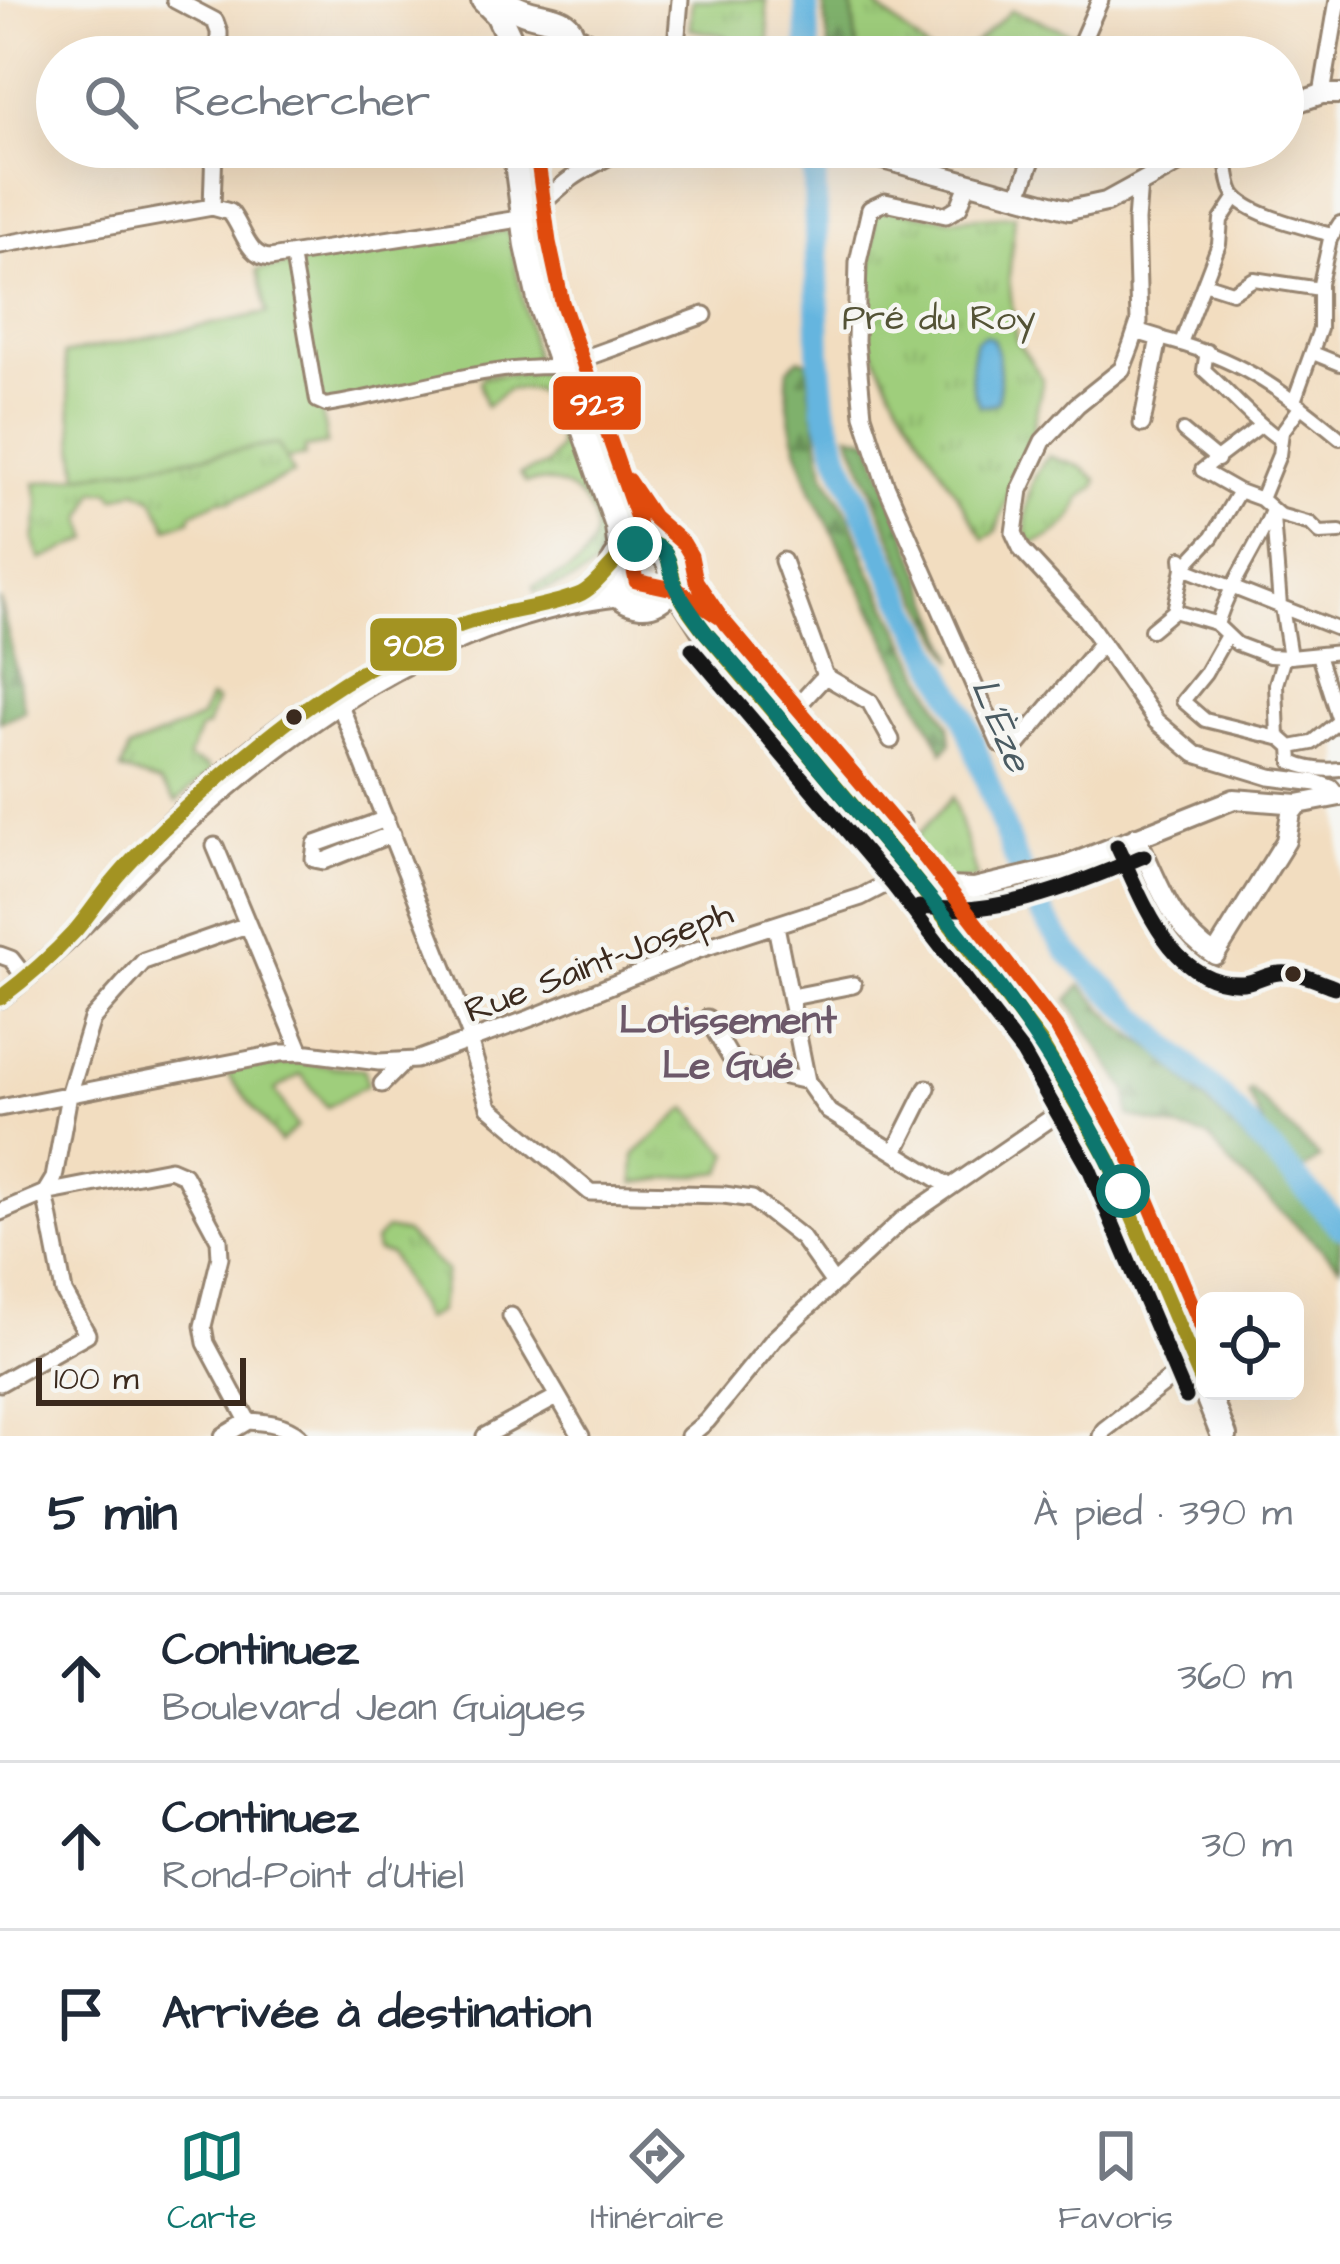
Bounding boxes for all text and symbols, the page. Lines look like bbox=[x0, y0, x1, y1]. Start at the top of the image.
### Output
search box bbox=[36, 36, 1304, 168]
icon: search bbox=[78, 69, 144, 135]
text: Rechercher bbox=[174, 71, 430, 133]
park label: Pré du Roy bbox=[842, 293, 1036, 344]
line badge: 923 bbox=[551, 374, 643, 432]
text: 923 bbox=[570, 382, 624, 428]
route end bbox=[608, 517, 662, 571]
line badge: 908 bbox=[368, 616, 459, 673]
text: 908 bbox=[383, 623, 445, 669]
water label: L'Èze bbox=[956, 670, 1045, 782]
unlabelled marker bbox=[283, 706, 305, 728]
street label: Rue Saint-Joseph bbox=[458, 888, 740, 1037]
unlabelled marker bbox=[1282, 963, 1304, 985]
district label: Lotissement Le Gué bbox=[619, 995, 837, 1094]
route start bbox=[1096, 1164, 1150, 1218]
map controls bbox=[1196, 1292, 1304, 1400]
button: locate bbox=[1196, 1292, 1304, 1400]
scale bar bbox=[36, 1352, 246, 1405]
text: 100 m bbox=[54, 1356, 139, 1402]
text: 5 min bbox=[48, 1479, 177, 1550]
text: À pied · 390 m bbox=[1033, 1487, 1292, 1541]
text: Continuez bbox=[162, 1620, 359, 1682]
icon: ahead bbox=[48, 1645, 114, 1711]
text: 360 m bbox=[1177, 1651, 1292, 1705]
text: Boulevard Jean Guigues bbox=[162, 1682, 586, 1736]
text: Continuez bbox=[162, 1788, 359, 1850]
icon: ahead bbox=[48, 1813, 114, 1879]
text: 30 m bbox=[1202, 1819, 1292, 1873]
text: Rond-Point d'Utiel bbox=[162, 1850, 464, 1904]
icon: arrive bbox=[48, 1981, 114, 2047]
text: Arrivée à destination bbox=[162, 1983, 591, 2045]
tab: Carte bbox=[167, 2123, 256, 2241]
tab: Itinéraire bbox=[590, 2123, 724, 2241]
tab: Favoris bbox=[1058, 2123, 1173, 2241]

